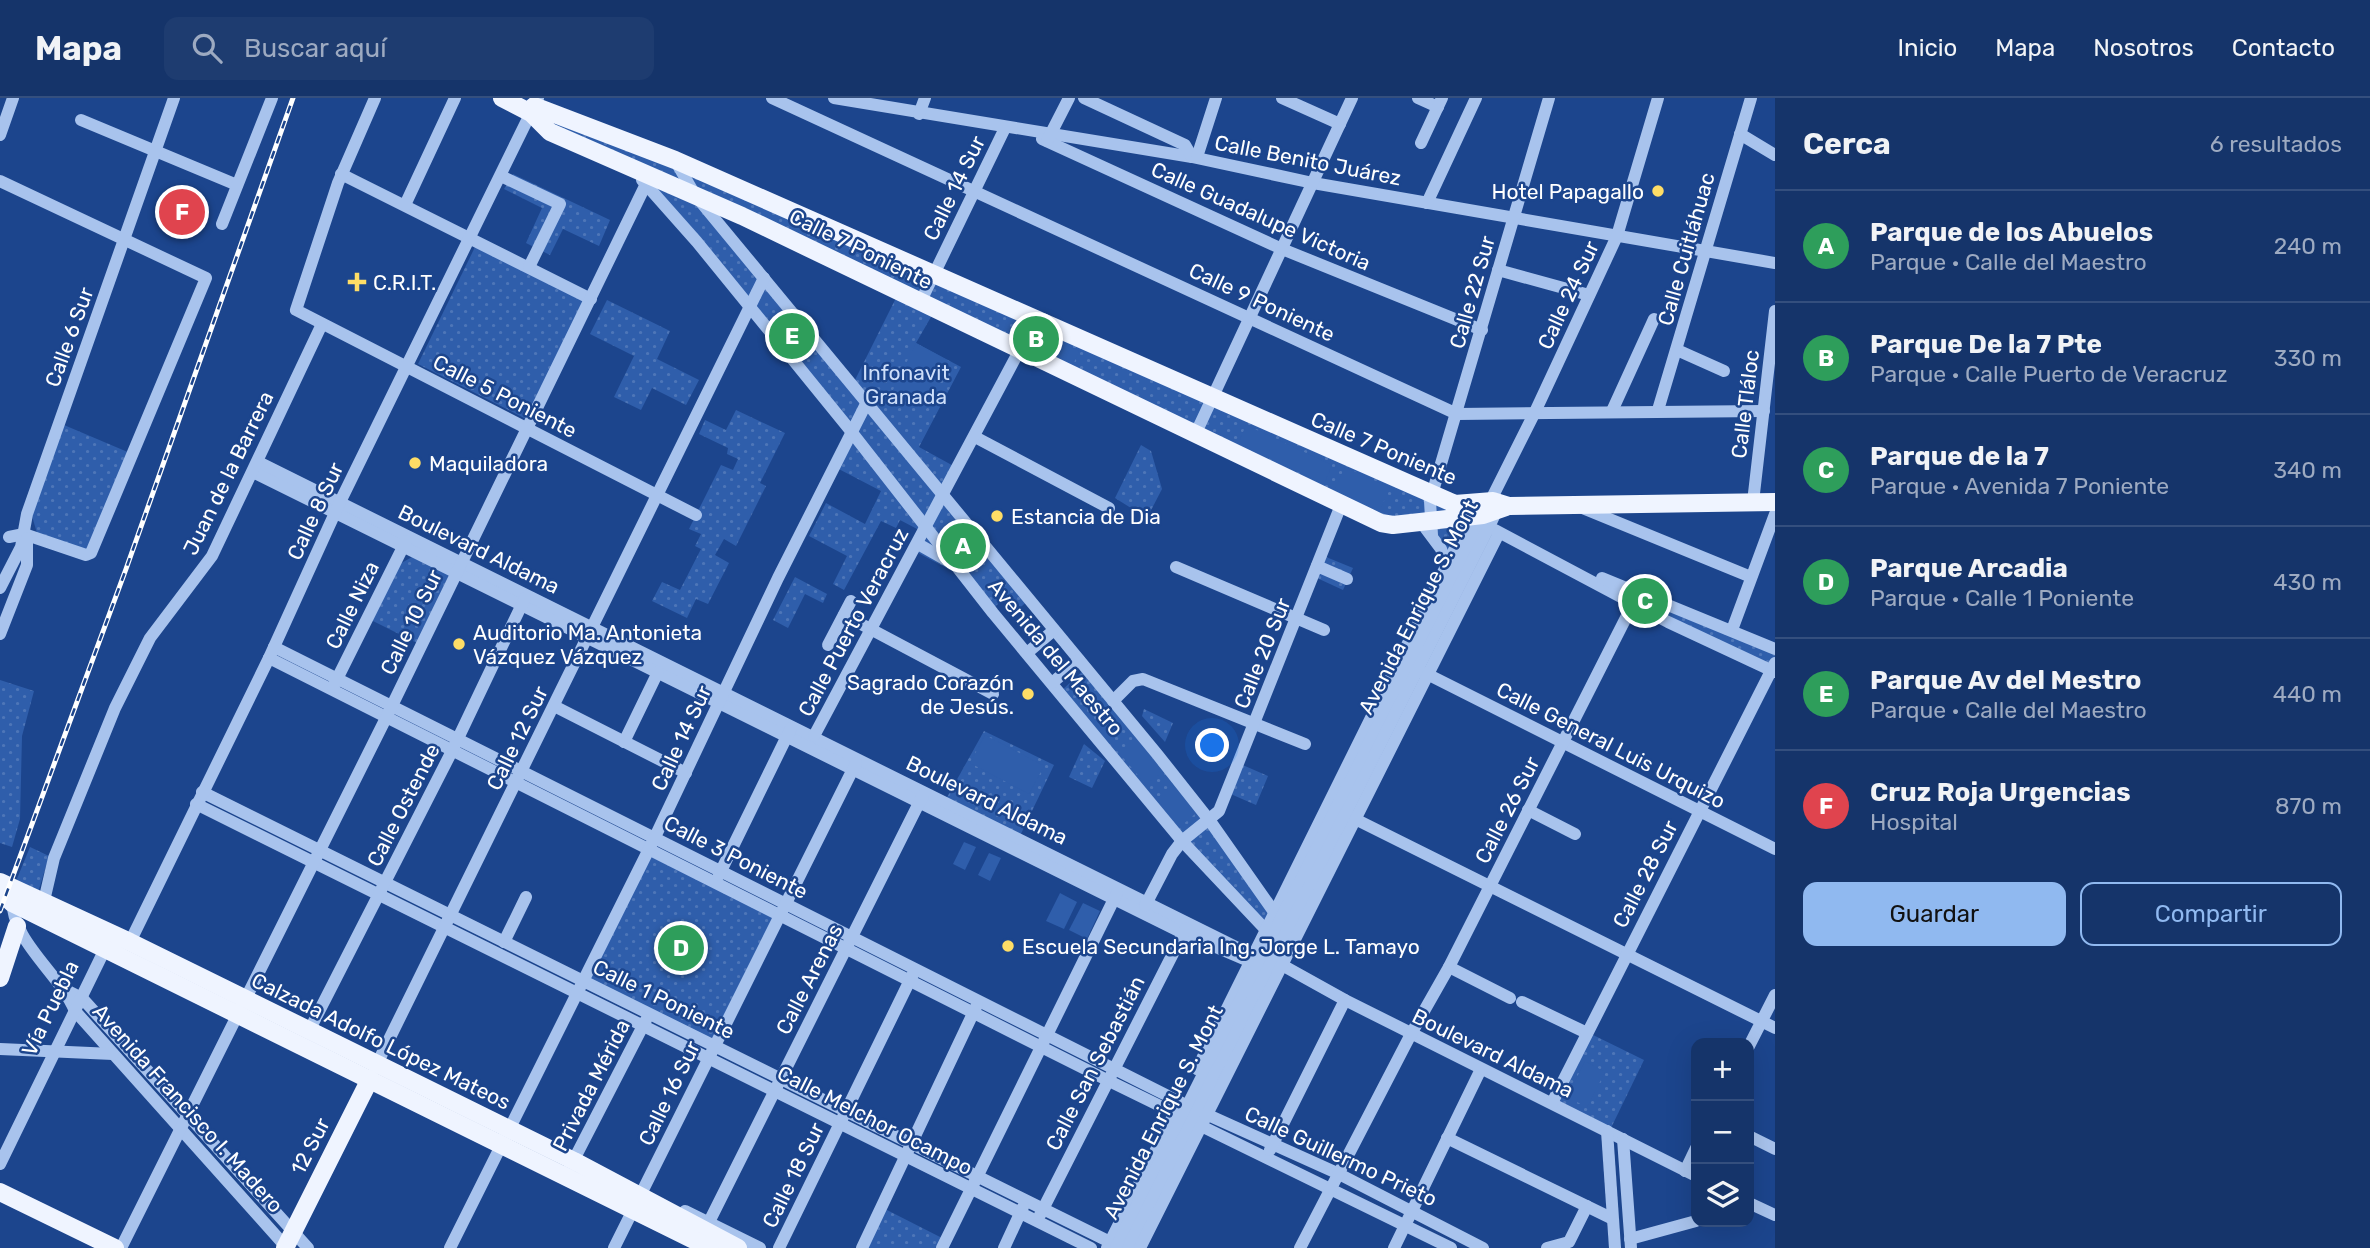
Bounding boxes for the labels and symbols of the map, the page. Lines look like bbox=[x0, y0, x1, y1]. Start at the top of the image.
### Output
street label: Calle Benito Juárez bbox=[1213, 130, 1403, 190]
street label: Calle 14 Sur bbox=[918, 131, 990, 245]
street label: Calle Guadalupe Victoria bbox=[1148, 156, 1374, 276]
street label: Calle Cuitláhuac bbox=[1652, 170, 1720, 328]
place label: Hotel Papagallo bbox=[1491, 179, 1644, 204]
marker: Hotel Papagallo bbox=[1650, 183, 1666, 199]
pin: F bbox=[159, 186, 205, 238]
street label: Calle 7 Poniente bbox=[785, 204, 937, 294]
street label: Calle 22 Sur bbox=[1444, 233, 1500, 351]
street label: Calle 24 Sur bbox=[1532, 237, 1604, 353]
street label: Calle 9 Poniente bbox=[1185, 257, 1339, 347]
place label: C.R.I.T. bbox=[373, 270, 436, 295]
marker: C.R.I.T. bbox=[347, 272, 367, 292]
street label: Calle 6 Sur bbox=[39, 284, 99, 390]
pin: E bbox=[769, 310, 815, 362]
pin: B bbox=[1013, 313, 1059, 365]
street label: Calle Tláloc bbox=[1726, 348, 1764, 460]
street label: Calle 5 Poniente bbox=[429, 349, 581, 443]
park label: Infonavit Granada bbox=[862, 360, 950, 409]
street label: Juan de la Barrera bbox=[178, 387, 278, 559]
street label: Calle 7 Poniente bbox=[1307, 406, 1461, 490]
place label: Maquiladora bbox=[429, 451, 548, 476]
marker: Maquiladora bbox=[407, 455, 423, 471]
street label: Calle 8 Sur bbox=[282, 458, 348, 564]
street label: Avenida Enrique S. Mont bbox=[1353, 496, 1483, 718]
street label: Boulevard Aldama bbox=[394, 499, 564, 599]
place label: Estancia de Dia bbox=[1011, 504, 1161, 529]
marker: Estancia de Dia bbox=[989, 508, 1005, 524]
pin: A bbox=[940, 520, 986, 572]
street label: Calle Puerto Veracruz bbox=[793, 523, 913, 721]
street label: Calle Niza bbox=[320, 557, 384, 653]
street label: Calle 10 Sur bbox=[375, 565, 447, 679]
street label: Avenida del Maestro bbox=[983, 574, 1129, 740]
pin: C bbox=[1622, 575, 1668, 627]
street label: Calle 20 Sur bbox=[1228, 594, 1296, 712]
place label: Auditorio Ma. Antonieta Vázquez Vázquez bbox=[473, 620, 702, 669]
marker: Auditorio Ma. Antonieta Vázquez Vázquez bbox=[451, 636, 467, 652]
place label: Sagrado Corazón de Jesús. bbox=[847, 670, 1014, 719]
street label: Calle General Luis Urquizo bbox=[1492, 676, 1730, 814]
street label: Calle 14 Sur bbox=[646, 681, 716, 795]
street label: Calle 12 Sur bbox=[481, 682, 553, 794]
marker: Sagrado Corazón de Jesús. bbox=[1020, 686, 1036, 702]
your location bbox=[1195, 728, 1229, 762]
street label: Calle Ostende bbox=[361, 739, 445, 871]
street label: Boulevard Aldama bbox=[902, 750, 1072, 850]
street label: Calle 26 Sur bbox=[1469, 752, 1545, 868]
street label: Calle 3 Poniente bbox=[660, 810, 812, 904]
street label: Calle 28 Sur bbox=[1607, 816, 1683, 932]
street label: Calle Arenas bbox=[770, 920, 848, 1038]
pin: D bbox=[658, 922, 704, 974]
place label: Escuela Secundaria Ing. Jorge L. Tamayo bbox=[1022, 934, 1420, 959]
marker: Escuela Secundaria Ing. Jorge L. Tamayo bbox=[1000, 938, 1016, 954]
street label: Calle 1 Poniente bbox=[589, 954, 739, 1044]
street label: Vía Puebla bbox=[16, 956, 84, 1060]
street label: Calzada Adolfo López Mateos bbox=[247, 967, 515, 1115]
street label: Calle San Sebastián bbox=[1040, 972, 1150, 1154]
street label: Avenida Francisco I. Madero bbox=[88, 999, 288, 1217]
street label: Avenida Enrique S. Mont bbox=[1098, 1001, 1228, 1223]
street label: Boulevard Aldama bbox=[1408, 1003, 1578, 1103]
street label: Privada Mérida bbox=[547, 1015, 635, 1155]
street label: Calle 16 Sur bbox=[633, 1037, 705, 1149]
street label: Calle Melchor Ocampo bbox=[773, 1060, 977, 1180]
street label: Calle Guillermo Prieto bbox=[1241, 1101, 1441, 1211]
street label: 12 Sur bbox=[285, 1114, 335, 1178]
street label: Calle 18 Sur bbox=[757, 1118, 829, 1232]

